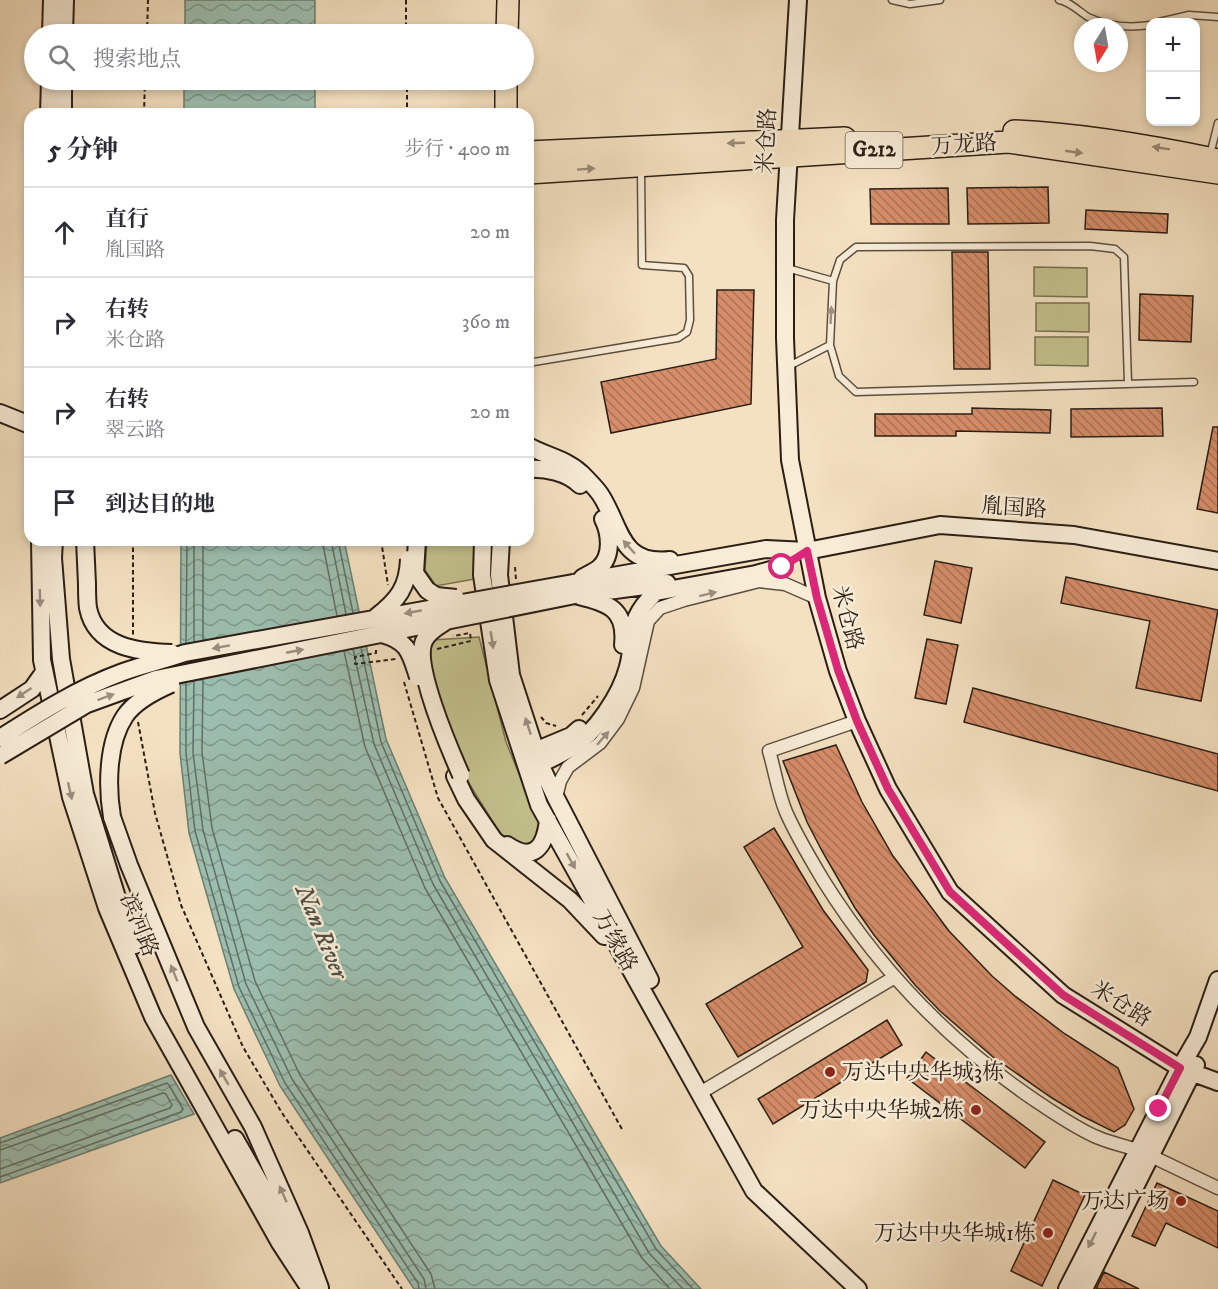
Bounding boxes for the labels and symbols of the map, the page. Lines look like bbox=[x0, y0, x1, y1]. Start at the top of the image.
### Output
north arrow bbox=[1074, 18, 1128, 72]
street label: 米仓路 bbox=[752, 107, 782, 175]
street label: 万龙路 bbox=[930, 129, 998, 161]
road number: G212 bbox=[846, 132, 902, 168]
one-way arrow bbox=[727, 138, 746, 147]
one-way arrow bbox=[1151, 144, 1170, 153]
one-way arrow bbox=[1064, 147, 1083, 156]
one-way arrow bbox=[577, 164, 596, 173]
one-way arrow bbox=[827, 305, 836, 324]
street label: 胤国路 bbox=[980, 492, 1048, 524]
one-way arrow bbox=[622, 539, 636, 554]
route start bbox=[768, 553, 794, 579]
street label: 米仓路 bbox=[825, 583, 869, 653]
one-way arrow bbox=[699, 588, 718, 598]
one-way arrow bbox=[36, 589, 45, 608]
one-way arrow bbox=[403, 608, 422, 617]
one-way arrow bbox=[487, 630, 496, 649]
one-way arrow bbox=[211, 643, 230, 652]
one-way arrow bbox=[286, 646, 305, 655]
one-way arrow bbox=[16, 688, 33, 699]
one-way arrow bbox=[97, 692, 115, 702]
one-way arrow bbox=[523, 717, 532, 735]
one-way arrow bbox=[596, 731, 609, 746]
one-way arrow bbox=[65, 781, 75, 800]
one-way arrow bbox=[566, 853, 576, 870]
water label: Nan River bbox=[287, 879, 355, 986]
street label: 滨河路 bbox=[114, 889, 164, 961]
street label: 万缘路 bbox=[587, 906, 643, 976]
one-way arrow bbox=[169, 964, 178, 982]
street label: 米仓路 bbox=[1086, 975, 1156, 1033]
place label: 万达中央华城3栋 bbox=[842, 1059, 1004, 1086]
marker: 万达中央华城3栋 bbox=[823, 1065, 837, 1079]
one-way arrow bbox=[219, 1069, 230, 1085]
route end bbox=[1145, 1095, 1171, 1121]
place label: 万达中央华城2栋 bbox=[799, 1097, 964, 1124]
marker: 万达中央华城2栋 bbox=[969, 1103, 983, 1117]
one-way arrow bbox=[278, 1185, 288, 1203]
place label: 万达广场 bbox=[1081, 1188, 1169, 1215]
marker: 万达广场 bbox=[1174, 1194, 1188, 1208]
place label: 万达中央华城1栋 bbox=[874, 1220, 1036, 1247]
marker: 万达中央华城1栋 bbox=[1041, 1226, 1055, 1240]
one-way arrow bbox=[1088, 1231, 1097, 1248]

